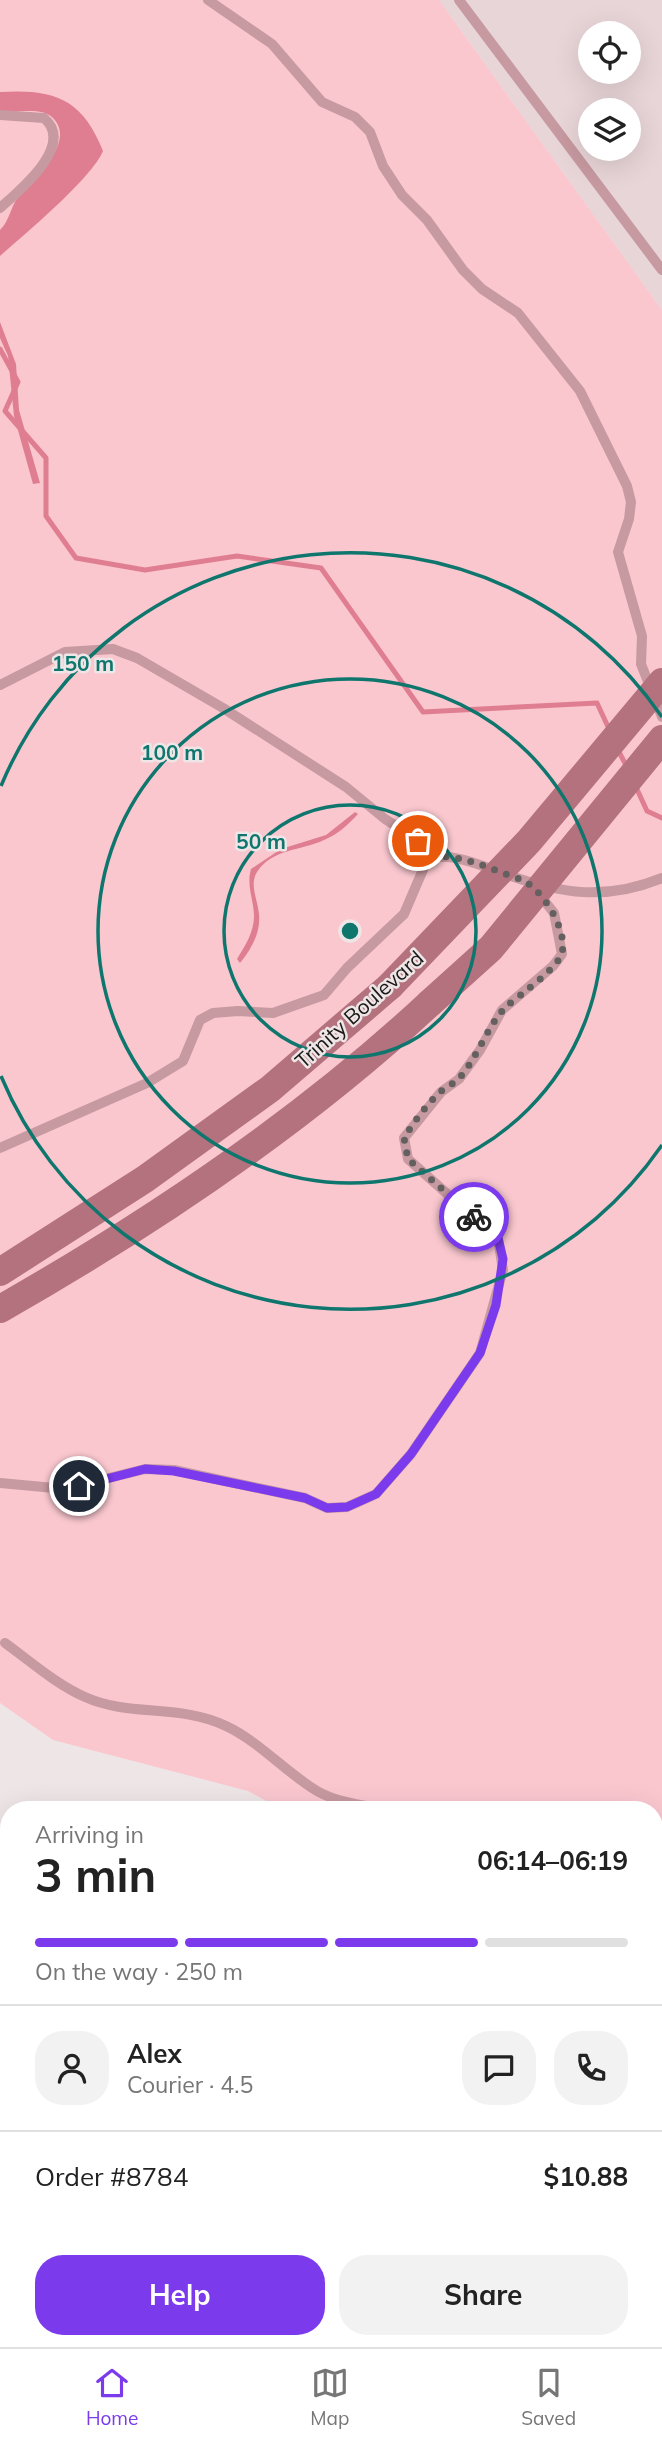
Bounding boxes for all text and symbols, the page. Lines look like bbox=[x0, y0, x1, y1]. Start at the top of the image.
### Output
map controls bbox=[578, 21, 641, 161]
button: locate bbox=[578, 21, 641, 84]
button: layers bbox=[578, 98, 641, 161]
text: 150 m bbox=[52, 650, 114, 676]
text: 100 m bbox=[141, 739, 203, 765]
pin bbox=[388, 811, 448, 871]
icon: bag bbox=[399, 822, 437, 860]
text: 50 m bbox=[236, 828, 286, 854]
centre of rings bbox=[338, 919, 362, 943]
street label: Trinity Boulevard bbox=[290, 945, 428, 1073]
courier bbox=[439, 1182, 509, 1252]
icon: bike bbox=[455, 1198, 493, 1236]
pin bbox=[49, 1456, 109, 1516]
icon: home bbox=[60, 1467, 98, 1505]
text: Arriving in bbox=[35, 1820, 144, 1849]
text: 06:14–06:19 bbox=[477, 1844, 628, 1877]
text: 3 min bbox=[35, 1846, 156, 1904]
text: On the way · 250 m bbox=[35, 1957, 243, 1986]
button: person bbox=[35, 2031, 109, 2105]
button: chat bbox=[462, 2031, 536, 2105]
button: phone bbox=[554, 2031, 628, 2105]
text: Alex bbox=[127, 2037, 182, 2070]
text: Courier · 4.5 bbox=[127, 2070, 253, 2099]
text: Order #8784 bbox=[35, 2160, 188, 2193]
text: $10.88 bbox=[544, 2160, 628, 2193]
button: Help bbox=[35, 2255, 325, 2335]
button: Share bbox=[339, 2255, 628, 2335]
tab: Home bbox=[86, 2364, 138, 2430]
tab: Map bbox=[310, 2364, 349, 2430]
tab: Saved bbox=[521, 2364, 576, 2430]

